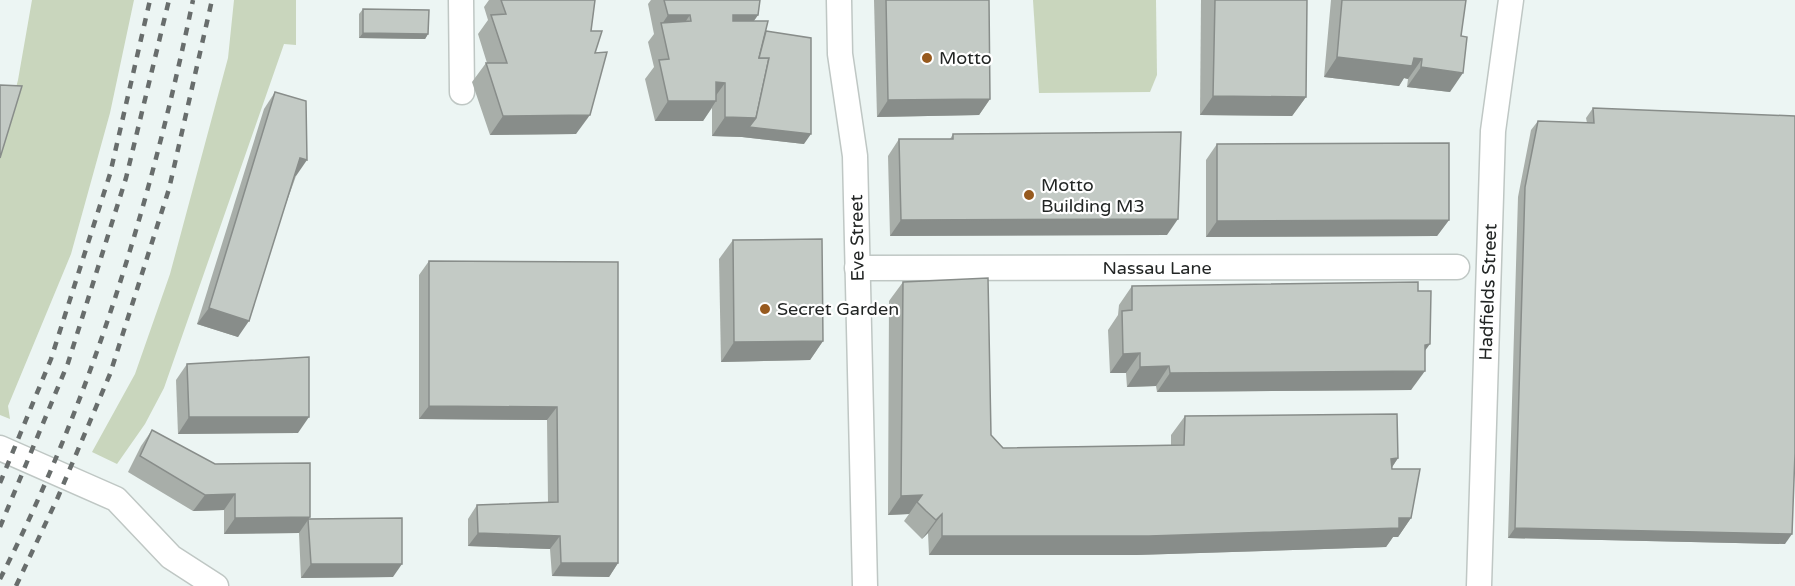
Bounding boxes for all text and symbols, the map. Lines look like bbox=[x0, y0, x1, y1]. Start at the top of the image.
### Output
place label: Motto bbox=[939, 47, 992, 69]
marker: Motto bbox=[920, 51, 934, 65]
place label: Motto Building M3 bbox=[1041, 174, 1145, 217]
marker: Motto Building M3 bbox=[1022, 188, 1036, 202]
street label: Eve Street bbox=[845, 194, 869, 282]
street label: Hadfields Street bbox=[1475, 223, 1501, 361]
street label: Nassau Lane bbox=[1102, 257, 1212, 279]
place label: Secret Garden bbox=[777, 298, 899, 320]
marker: Secret Garden bbox=[758, 302, 772, 316]

